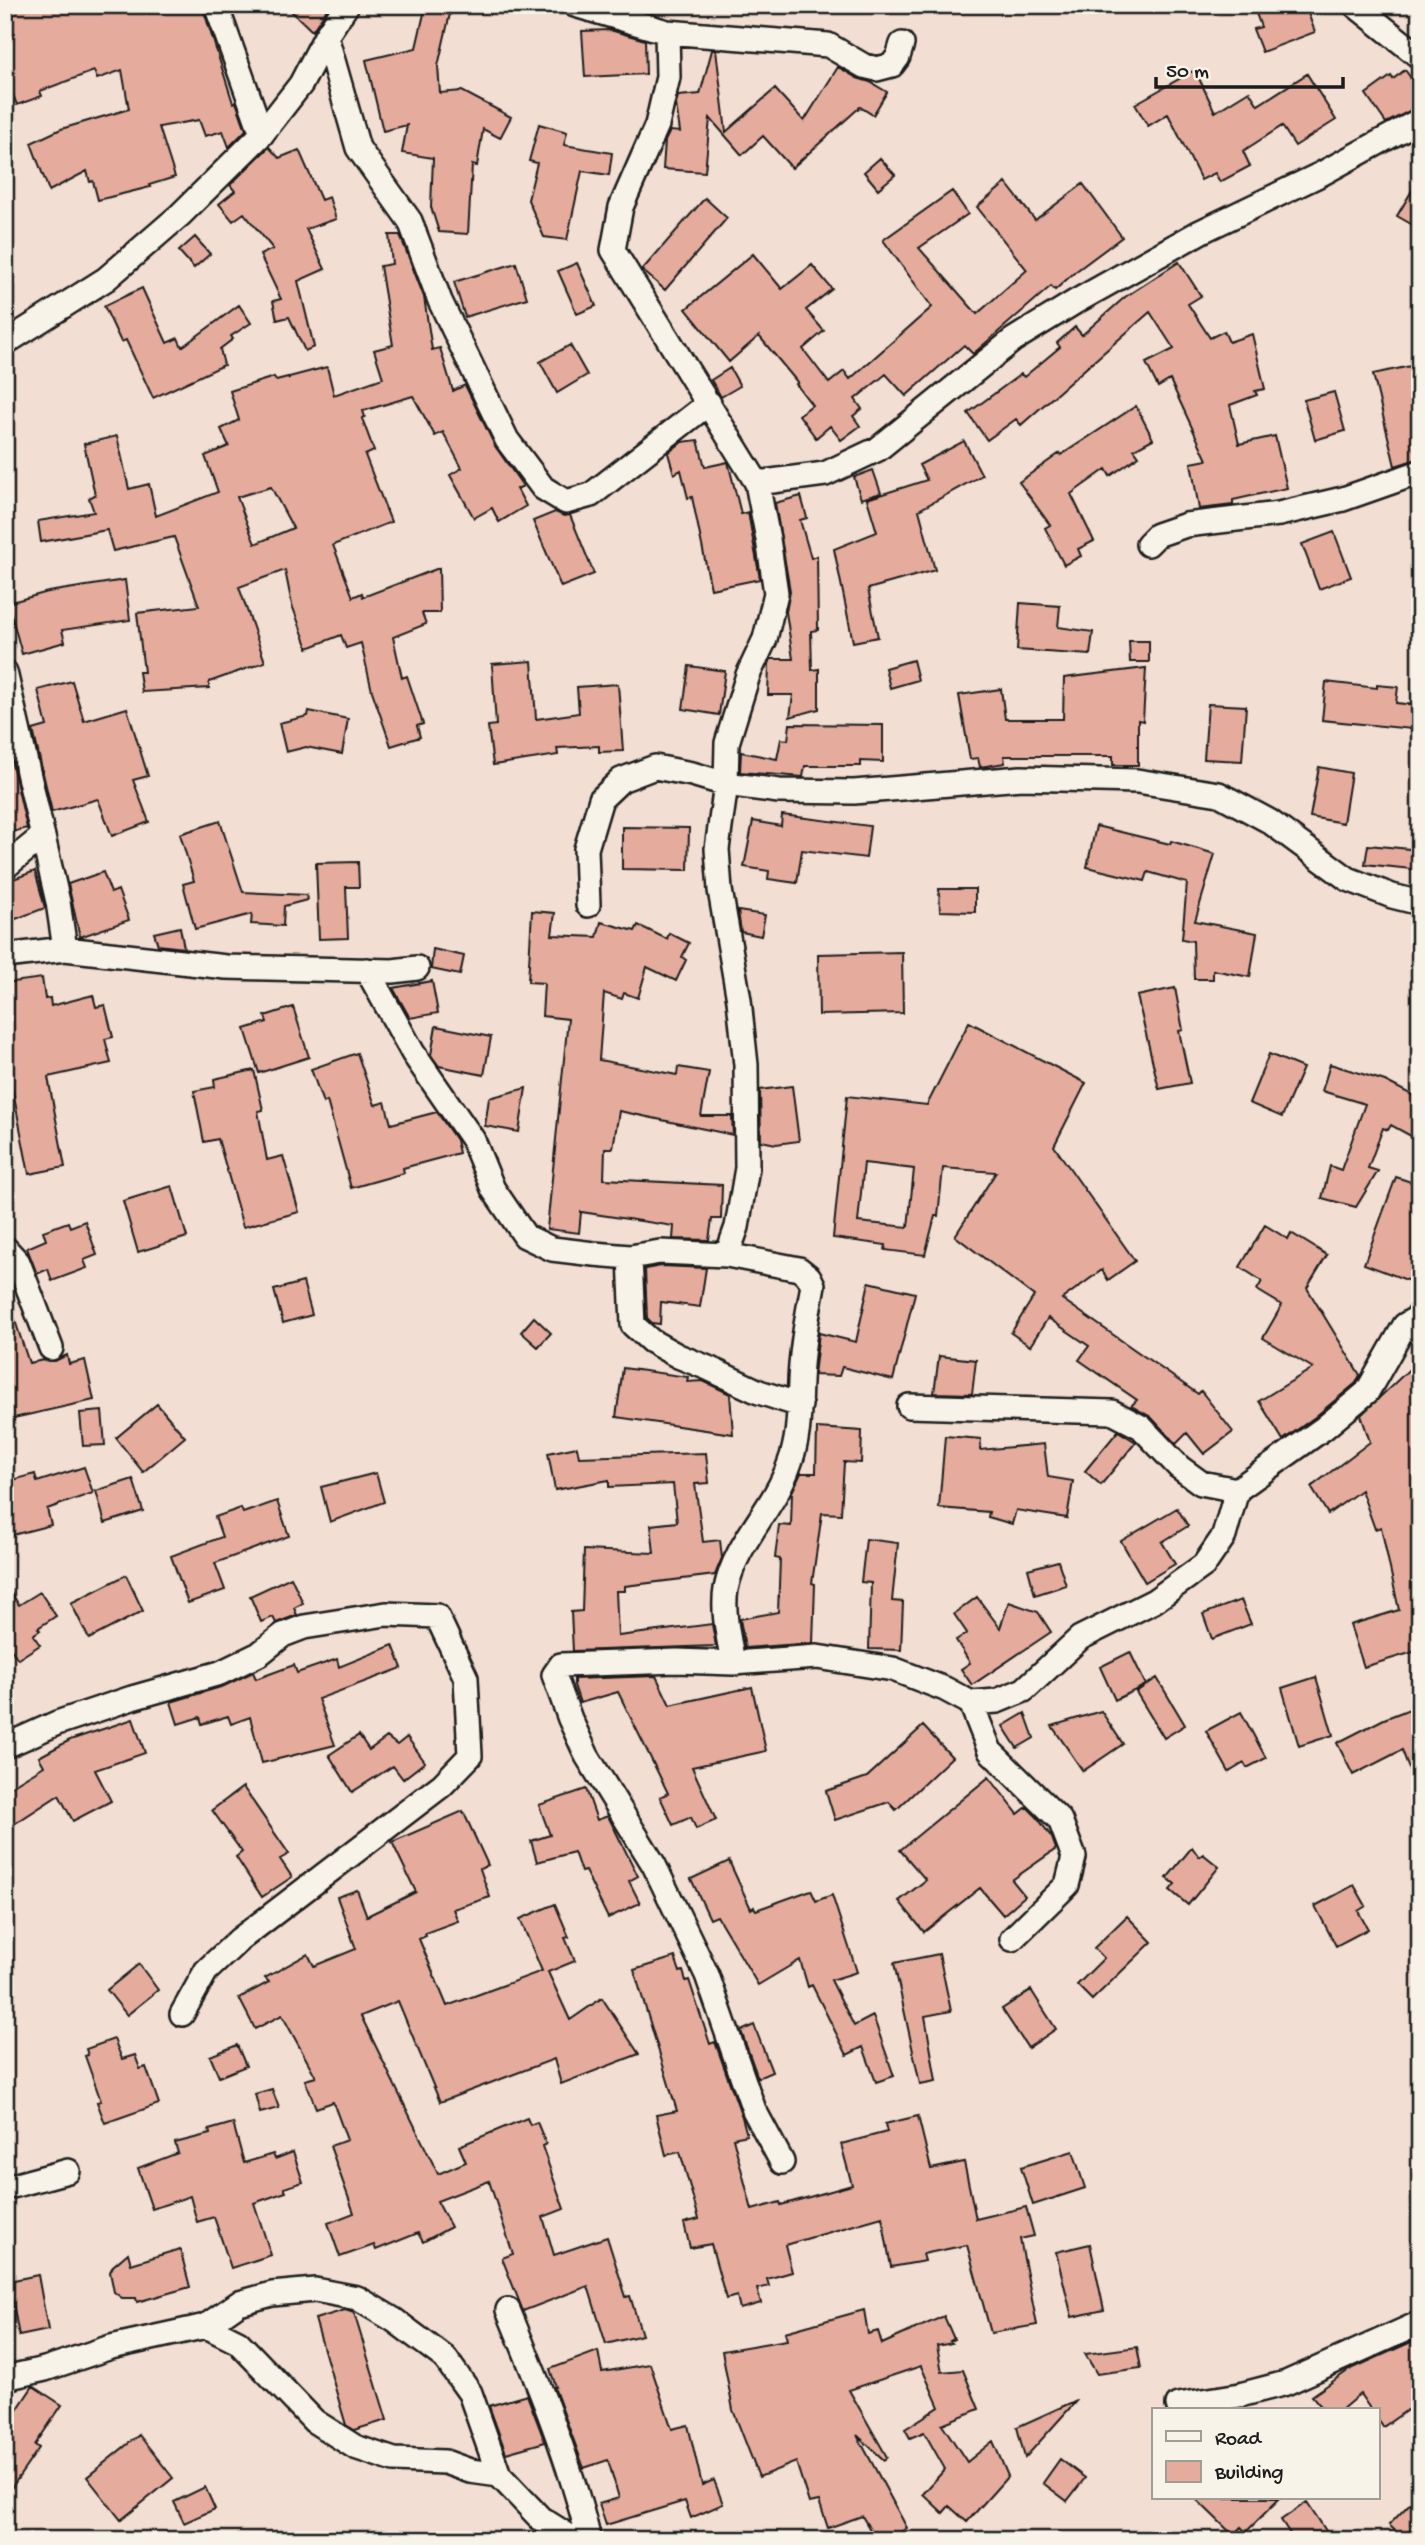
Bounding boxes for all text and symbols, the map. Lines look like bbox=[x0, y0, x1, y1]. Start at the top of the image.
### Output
scale bar bbox=[1156, 46, 1343, 90]
text: 50 m bbox=[1166, 61, 1209, 86]
legend bbox=[1152, 2408, 1380, 2500]
text: Road bbox=[1215, 2428, 1263, 2453]
text: Building bbox=[1214, 2462, 1284, 2487]

